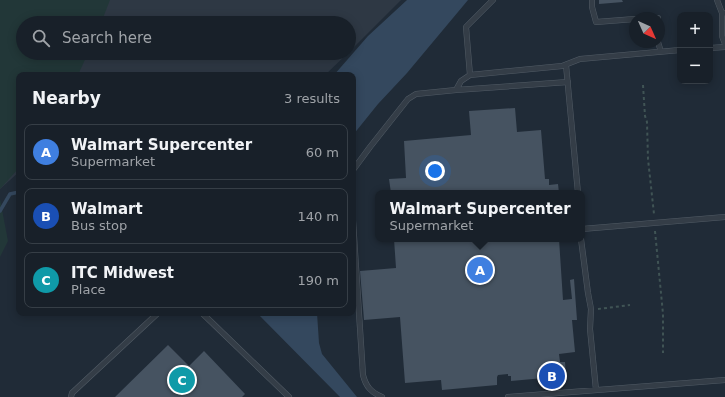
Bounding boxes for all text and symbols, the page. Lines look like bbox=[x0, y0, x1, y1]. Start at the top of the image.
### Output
north arrow bbox=[629, 12, 665, 48]
map controls bbox=[677, 12, 713, 84]
button: + bbox=[677, 12, 713, 48]
search box bbox=[16, 16, 356, 60]
icon: search bbox=[30, 27, 52, 49]
text: Search here bbox=[62, 29, 152, 47]
button: − bbox=[677, 48, 713, 84]
text: Nearby bbox=[32, 88, 101, 108]
text: 3 results bbox=[284, 91, 340, 106]
text: Walmart Supercenter bbox=[71, 136, 252, 154]
text: A bbox=[41, 145, 51, 160]
text: 60 m bbox=[306, 145, 339, 160]
text: Supermarket bbox=[71, 154, 155, 169]
your location bbox=[425, 161, 445, 181]
popup bbox=[375, 190, 585, 242]
text: Walmart bbox=[71, 200, 143, 218]
text: Walmart Supercenter bbox=[389, 200, 571, 218]
text: B bbox=[41, 209, 51, 224]
text: 140 m bbox=[297, 209, 339, 224]
text: Bus stop bbox=[71, 218, 127, 233]
text: Supermarket bbox=[389, 218, 473, 233]
pin: A bbox=[467, 255, 493, 285]
text: ITC Midwest bbox=[71, 264, 174, 282]
text: C bbox=[41, 273, 51, 288]
text: 190 m bbox=[297, 273, 339, 288]
text: Place bbox=[71, 282, 106, 297]
pin: B bbox=[539, 361, 565, 391]
pin: C bbox=[169, 365, 195, 395]

